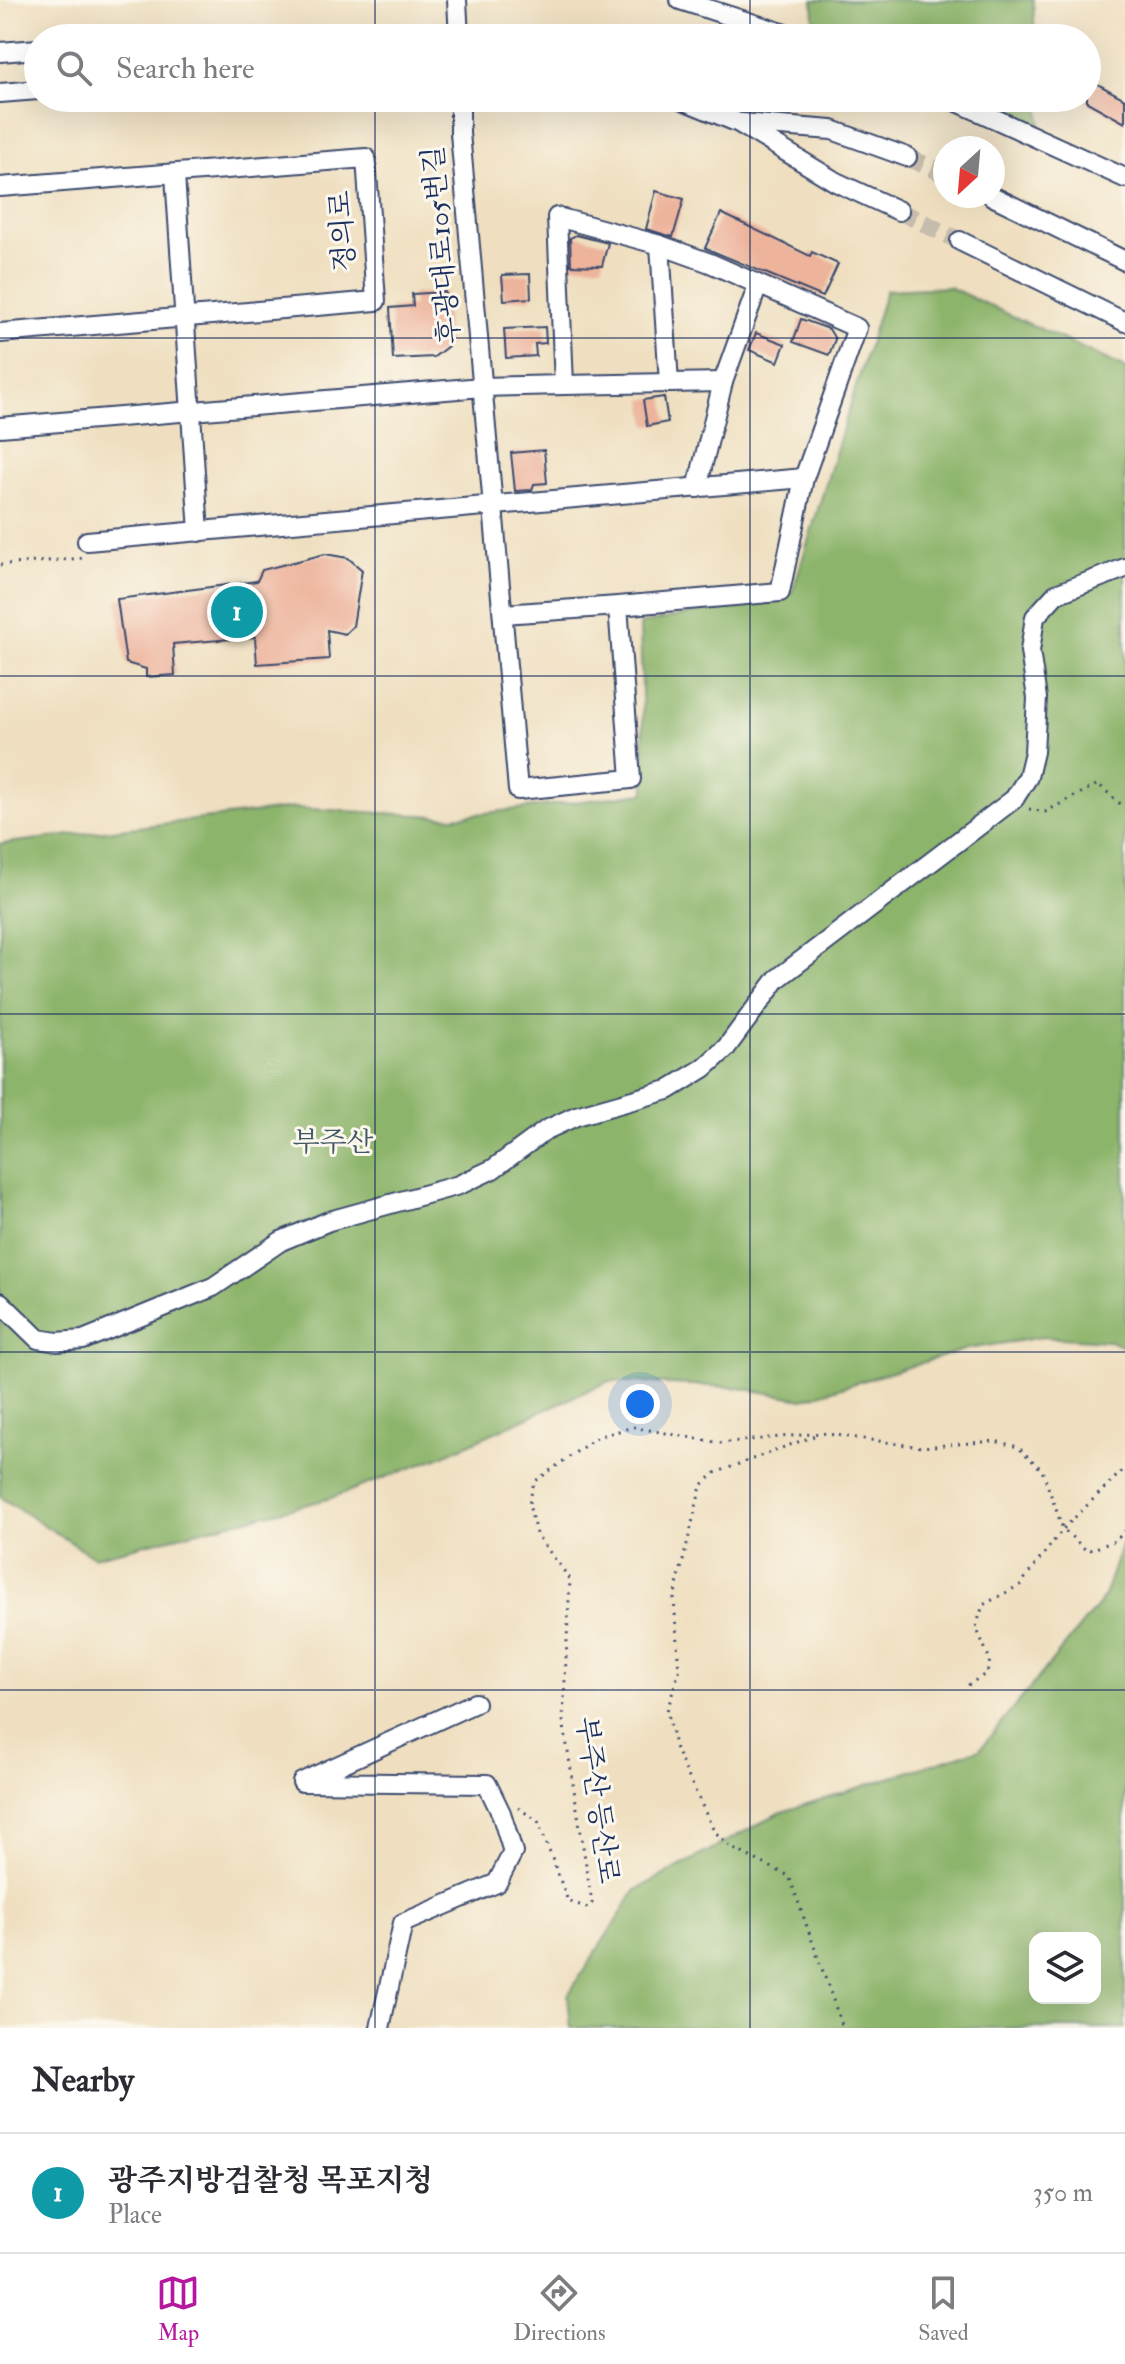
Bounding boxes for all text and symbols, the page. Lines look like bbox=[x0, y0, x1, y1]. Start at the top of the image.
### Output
search box bbox=[24, 24, 1101, 112]
icon: search bbox=[52, 46, 96, 90]
text: Search here bbox=[116, 50, 255, 87]
north arrow bbox=[933, 136, 1005, 208]
street label: 후광대로105번길 bbox=[416, 144, 468, 346]
street label: 정의로 bbox=[323, 189, 363, 273]
pin: 1 bbox=[211, 582, 263, 642]
park label: 부주산 bbox=[292, 1125, 374, 1160]
your location bbox=[620, 1384, 660, 1424]
street label: 부주산 등산로 bbox=[568, 1714, 626, 1886]
map controls bbox=[1029, 1932, 1101, 2004]
button: layers bbox=[1029, 1932, 1101, 2004]
text: Nearby bbox=[32, 2059, 134, 2102]
text: 광주지방검찰청 목포지청 bbox=[108, 2162, 433, 2199]
text: 1 bbox=[53, 2177, 63, 2209]
text: 350 m bbox=[1033, 2177, 1093, 2209]
text: Place bbox=[108, 2199, 162, 2231]
tab: Map bbox=[156, 2271, 200, 2347]
tab: Directions bbox=[513, 2271, 606, 2347]
tab: Saved bbox=[918, 2271, 969, 2347]

